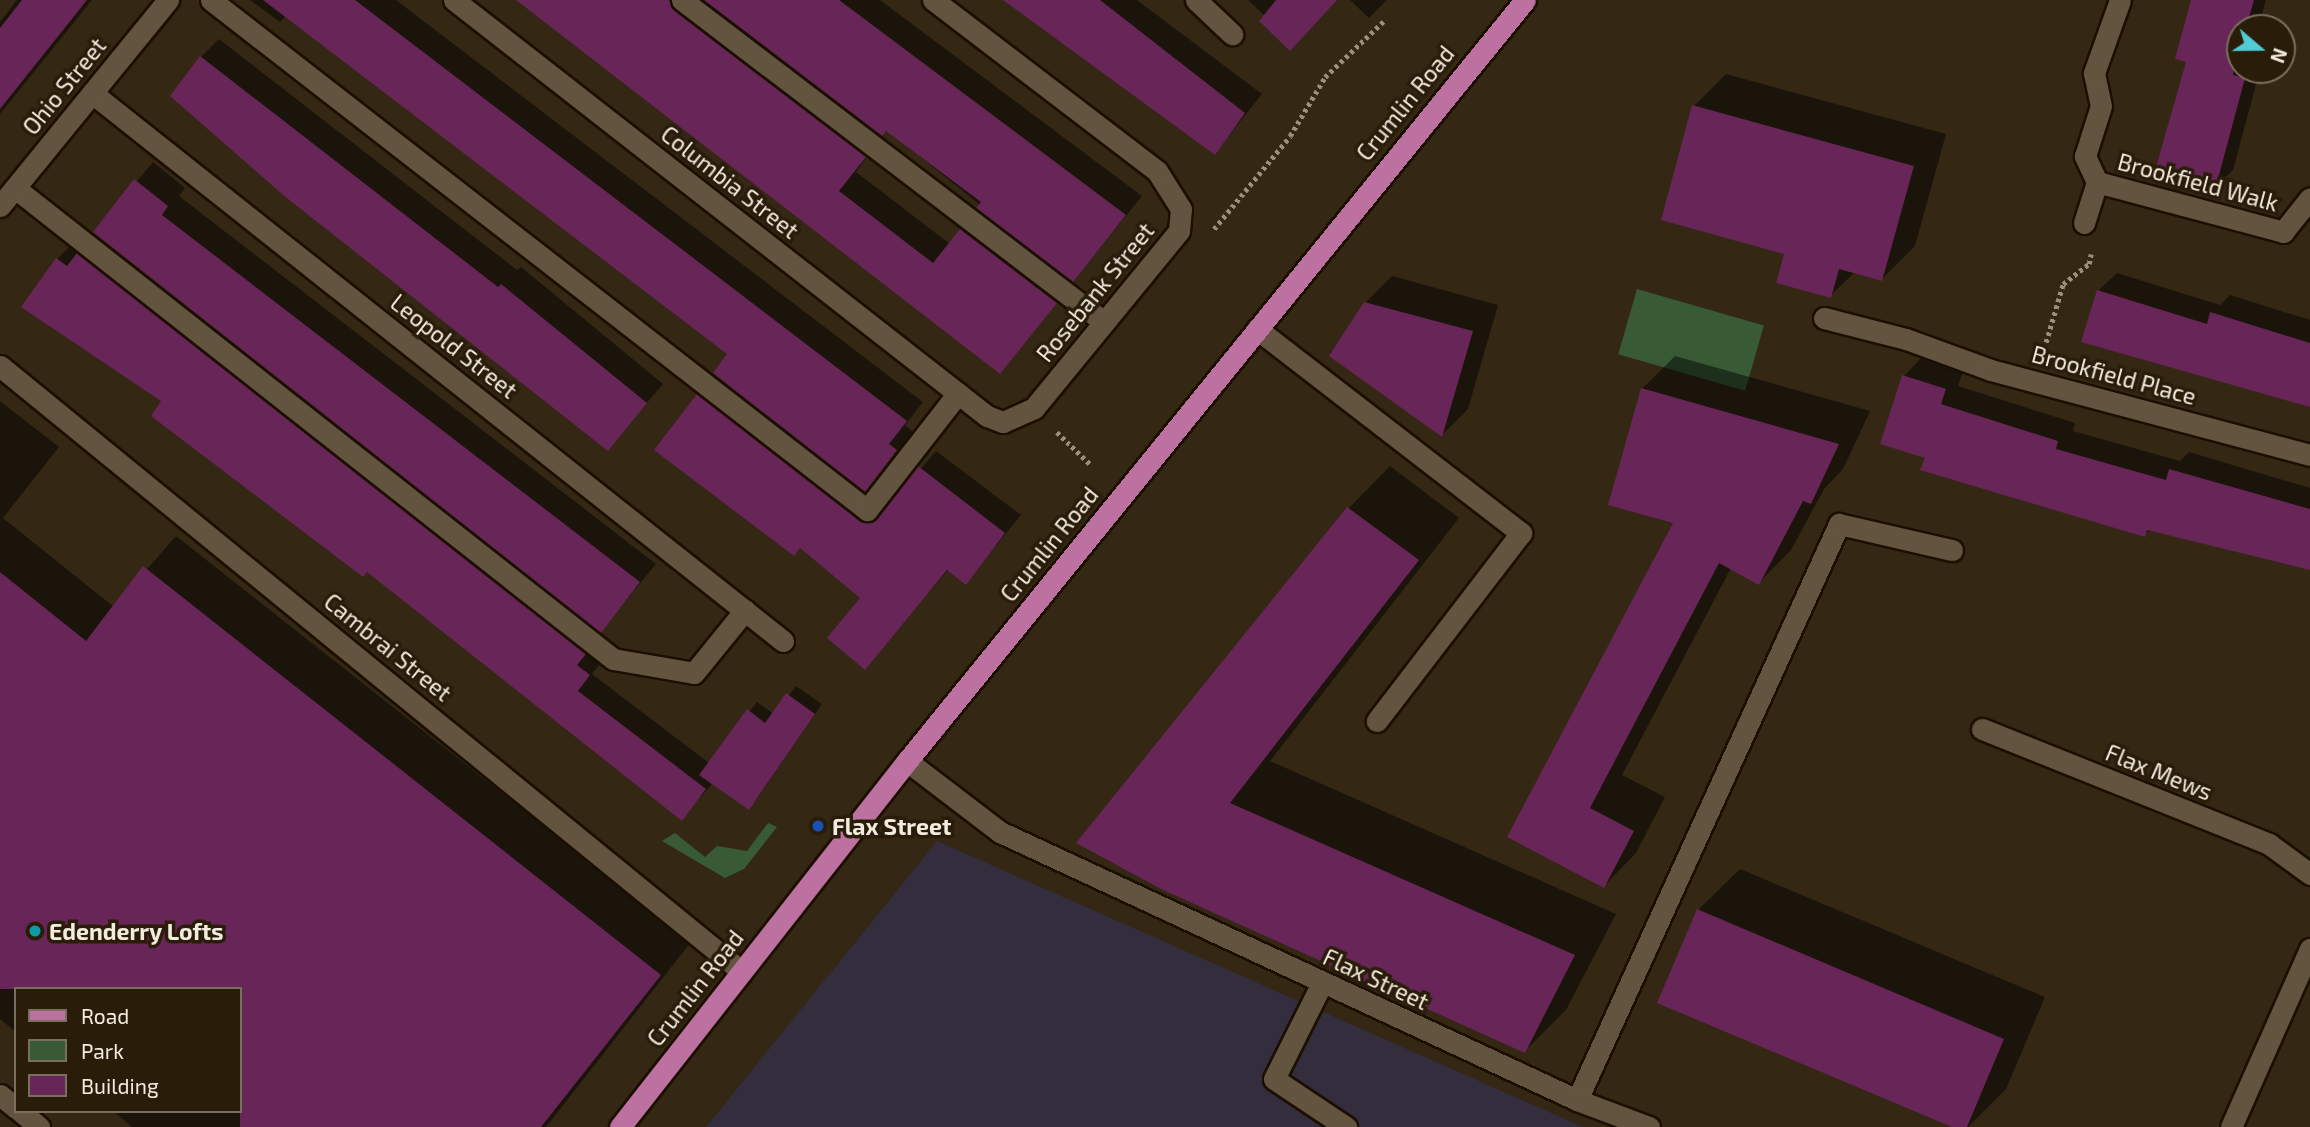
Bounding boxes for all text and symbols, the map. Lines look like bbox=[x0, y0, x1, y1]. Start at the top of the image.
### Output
north arrow bbox=[2226, 14, 2296, 84]
street label: Ohio Street bbox=[17, 32, 111, 140]
street label: Crumlin Road bbox=[1350, 40, 1460, 166]
text: N bbox=[2266, 45, 2292, 66]
street label: Columbia Street bbox=[656, 120, 804, 244]
street label: Brookfield Walk bbox=[2115, 147, 2281, 217]
street label: Rosebank Street bbox=[1030, 217, 1160, 367]
street label: Leopold Street bbox=[385, 288, 523, 404]
street label: Brookfield Place bbox=[2029, 340, 2199, 410]
street label: Crumlin Road bbox=[994, 481, 1104, 607]
street label: Cambrai Street bbox=[319, 587, 457, 707]
street label: Flax Mews bbox=[2102, 738, 2216, 806]
place label: Flax Street bbox=[832, 812, 951, 840]
marker: Flax Street bbox=[810, 818, 826, 834]
place label: Edenderry Lofts bbox=[49, 917, 224, 945]
marker: Edenderry Lofts bbox=[27, 923, 43, 939]
street label: Crumlin Road bbox=[641, 925, 749, 1051]
street label: Flax Street bbox=[1319, 943, 1433, 1015]
legend bbox=[14, 987, 242, 1113]
text: Road bbox=[81, 1003, 129, 1028]
text: Park bbox=[81, 1038, 124, 1063]
text: Building bbox=[81, 1073, 159, 1098]

